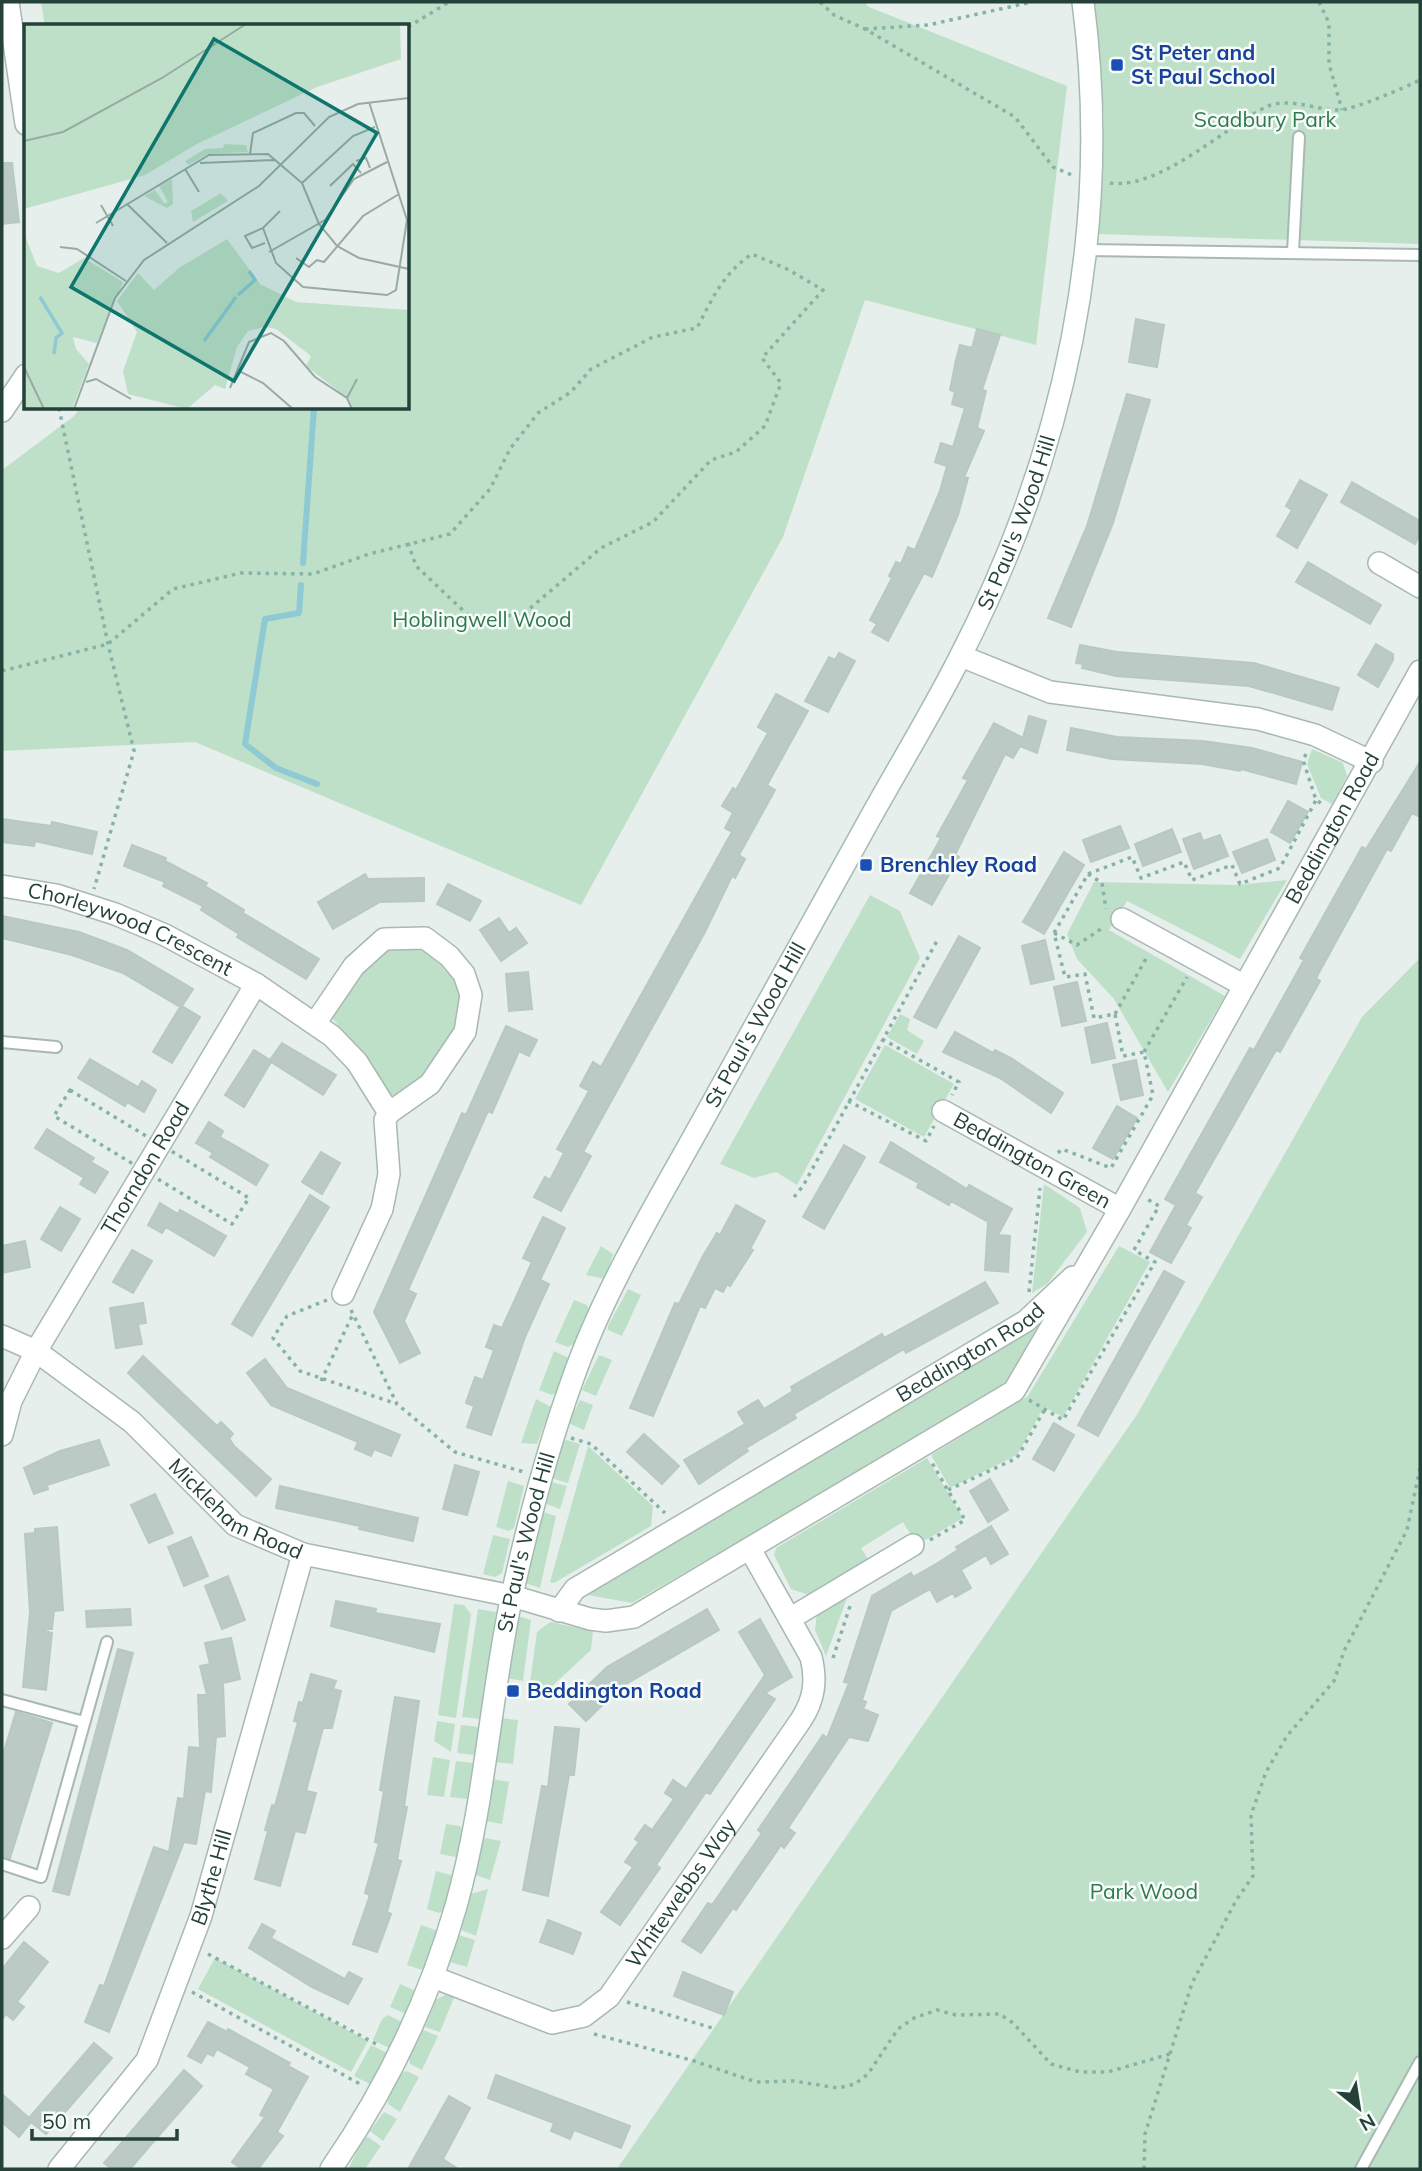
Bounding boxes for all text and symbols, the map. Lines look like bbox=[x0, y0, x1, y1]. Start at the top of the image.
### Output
inset map bbox=[24, 24, 410, 410]
place label: St Peter and St Paul School bbox=[1131, 39, 1276, 89]
marker: St Peter and St Paul School bbox=[1109, 57, 1125, 73]
park label: Scadbury Park bbox=[1194, 106, 1336, 132]
street label: St Paul's Wood Hill bbox=[971, 432, 1060, 614]
park label: Hoblingwell Wood bbox=[392, 606, 572, 632]
street label: Beddington Road bbox=[1279, 747, 1384, 908]
place label: Brenchley Road bbox=[880, 851, 1037, 877]
marker: Brenchley Road bbox=[858, 857, 874, 873]
street label: Chorleywood Crescent bbox=[26, 877, 237, 981]
street label: St Paul's Wood Hill bbox=[699, 937, 811, 1112]
street label: Thorndon Road bbox=[95, 1096, 195, 1239]
street label: Beddington Green bbox=[949, 1106, 1116, 1214]
street label: Beddington Road bbox=[891, 1296, 1049, 1407]
street label: St Paul's Wood Hill bbox=[491, 1449, 560, 1634]
street label: Mickleham Road bbox=[164, 1452, 307, 1564]
place label: Beddington Road bbox=[527, 1677, 702, 1703]
marker: Beddington Road bbox=[505, 1683, 521, 1699]
street label: Whitewebbs Way bbox=[619, 1813, 741, 1972]
street label: Blythe Hill bbox=[185, 1826, 237, 1929]
park label: Park Wood bbox=[1090, 1878, 1198, 1904]
north arrow bbox=[1324, 2073, 1394, 2143]
scale bar bbox=[32, 2098, 177, 2142]
text: 50 m bbox=[42, 2108, 91, 2134]
text: N bbox=[1355, 2109, 1380, 2137]

